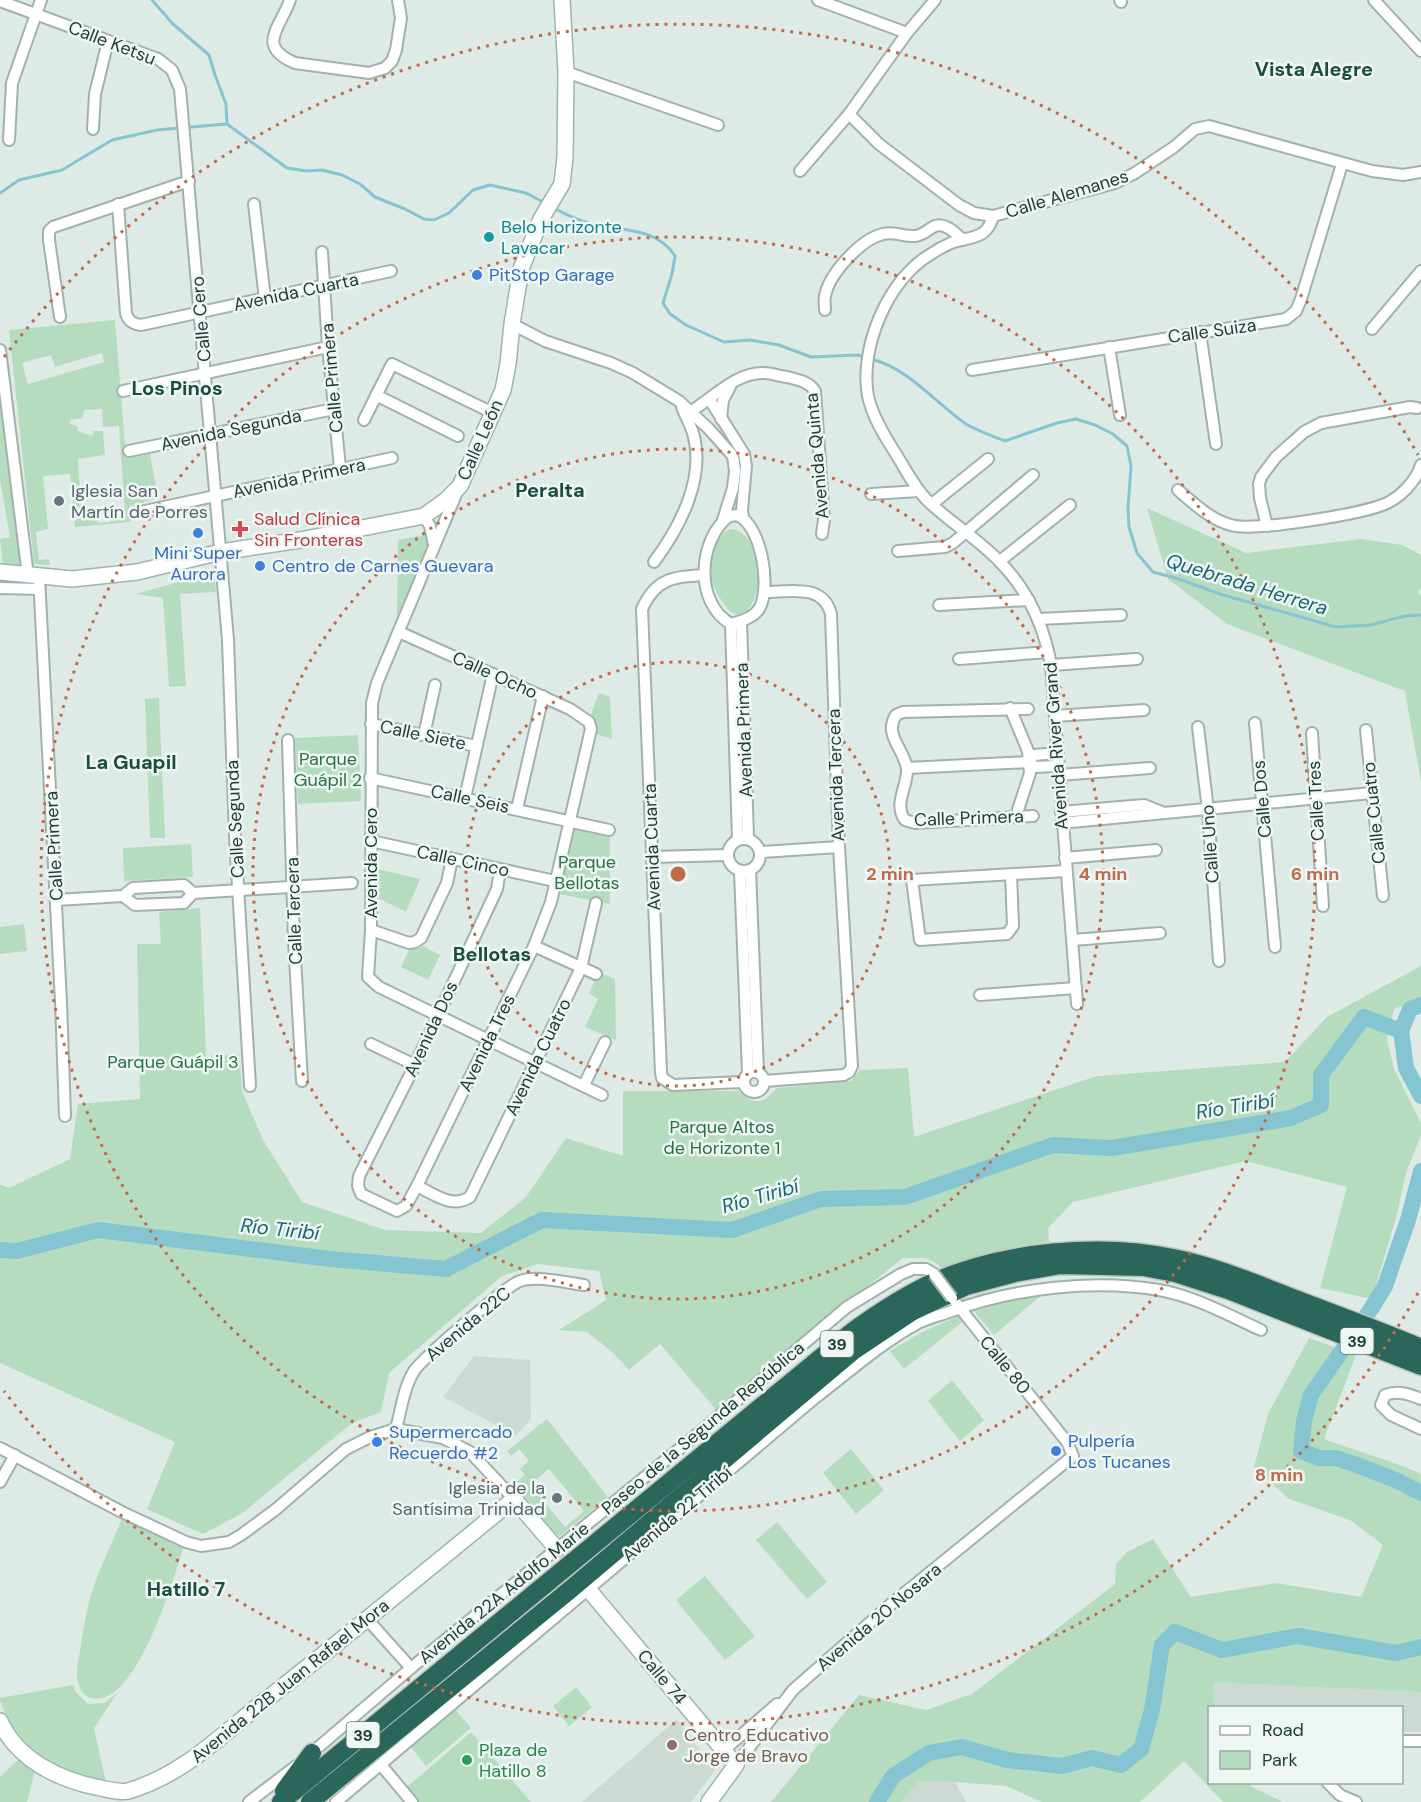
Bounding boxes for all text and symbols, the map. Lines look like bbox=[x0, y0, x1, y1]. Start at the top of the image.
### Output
street label: Calle Ketsu bbox=[65, 15, 159, 71]
district label: Vista Alegre bbox=[1255, 56, 1373, 82]
street label: Calle Alemanes bbox=[1003, 164, 1131, 224]
place label: Belo Horizonte Lavacar bbox=[501, 215, 622, 260]
marker: Belo Horizonte Lavacar bbox=[482, 230, 496, 244]
place label: PitStop Garage bbox=[489, 263, 615, 287]
street label: Avenida Cuarta bbox=[231, 267, 361, 317]
marker: PitStop Garage bbox=[470, 268, 484, 282]
street label: Calle Cero bbox=[185, 275, 217, 363]
street label: Calle Suiza bbox=[1166, 313, 1258, 349]
street label: Calle Primera bbox=[315, 322, 349, 434]
district label: Los Pinos bbox=[131, 375, 223, 401]
street label: Avenida Quinta bbox=[800, 392, 834, 520]
street label: Calle León bbox=[452, 396, 508, 484]
street label: Avenida Segunda bbox=[158, 403, 304, 457]
street label: Avenida Primera bbox=[231, 452, 367, 504]
district label: Peralta bbox=[515, 477, 585, 503]
place label: Iglesia San Martín de Porres bbox=[71, 479, 208, 524]
marker: Iglesia San Martín de Porres bbox=[52, 494, 66, 508]
place label: Salud Clínica Sin Fronteras bbox=[254, 507, 363, 552]
marker: Salud Clínica Sin Fronteras bbox=[231, 520, 249, 538]
marker: Mini Super Aurora bbox=[191, 526, 205, 540]
place label: Mini Super Aurora bbox=[154, 541, 242, 586]
water label: Quebrada Herrera bbox=[1163, 547, 1331, 621]
place label: Centro de Carnes Guevara bbox=[272, 554, 493, 578]
marker: Centro de Carnes Guevara bbox=[253, 559, 267, 573]
street label: Calle Ocho bbox=[449, 646, 541, 704]
street label: Avenida River Grand bbox=[1038, 661, 1074, 831]
street label: Avenida Primera bbox=[730, 662, 758, 798]
street label: Avenida Tercera bbox=[822, 708, 850, 842]
street label: Calle Siete bbox=[378, 714, 468, 756]
park label: Parque Guápil 2 bbox=[294, 747, 362, 792]
district label: La Guapil bbox=[85, 749, 177, 775]
street label: Calle Segunda bbox=[220, 759, 250, 879]
street label: Calle Dos bbox=[1247, 759, 1277, 839]
street label: Calle Tres bbox=[1302, 760, 1330, 842]
street label: Calle Cuatro bbox=[1357, 761, 1391, 865]
street label: Calle Seis bbox=[428, 779, 512, 819]
street label: Avenida Cuarta bbox=[638, 783, 666, 911]
street label: Calle Primera bbox=[39, 791, 69, 901]
street label: Calle Primera bbox=[914, 804, 1024, 832]
street label: Calle Uno bbox=[1195, 804, 1225, 884]
street label: Avenida Cero bbox=[359, 808, 383, 918]
street label: Calle Cinco bbox=[414, 839, 512, 883]
park label: Parque Bellotas bbox=[554, 850, 620, 895]
street label: Calle Tercera bbox=[280, 857, 308, 965]
text: 2 min bbox=[866, 862, 914, 886]
text: 4 min bbox=[1079, 862, 1127, 886]
text: 6 min bbox=[1291, 862, 1339, 886]
centre of rings bbox=[668, 864, 688, 884]
district label: Bellotas bbox=[453, 941, 531, 967]
street label: Avenida Dos bbox=[398, 977, 464, 1081]
street label: Avenida Tres bbox=[453, 990, 521, 1096]
street label: Avenida Cuatro bbox=[499, 994, 577, 1120]
park label: Parque Guápil 3 bbox=[107, 1050, 239, 1074]
water label: Río Tiribí bbox=[1194, 1087, 1278, 1125]
park label: Parque Altos de Horizonte 1 bbox=[664, 1115, 780, 1160]
water label: Río Tiribí bbox=[718, 1172, 803, 1219]
water label: Río Tiribí bbox=[239, 1212, 322, 1246]
street label: Avenida 22C bbox=[420, 1281, 516, 1367]
road number: 39 bbox=[1340, 1328, 1374, 1354]
road number: 39 bbox=[820, 1331, 854, 1357]
street label: Calle 80 bbox=[974, 1331, 1036, 1399]
street label: Paseo de la Segunda República bbox=[596, 1336, 810, 1520]
place label: Supermercado Recuerdo #2 bbox=[389, 1420, 513, 1465]
place label: Pulpería Los Tucanes bbox=[1068, 1429, 1171, 1474]
marker: Supermercado Recuerdo #2 bbox=[370, 1435, 384, 1449]
marker: Pulpería Los Tucanes bbox=[1049, 1444, 1063, 1458]
street label: Avenida 22 Tiribí bbox=[617, 1461, 737, 1567]
text: 8 min bbox=[1255, 1463, 1303, 1487]
place label: Iglesia de la Santísima Trinidad bbox=[392, 1476, 545, 1521]
marker: Iglesia de la Santísima Trinidad bbox=[550, 1491, 564, 1505]
street label: Avenida 22A Adolfo Marie bbox=[414, 1517, 594, 1669]
street label: Avenida 20 Nosara bbox=[811, 1558, 947, 1676]
district label: Hatillo 7 bbox=[147, 1576, 225, 1602]
street label: Avenida 22B Juan Rafael Mora bbox=[186, 1593, 394, 1769]
street label: Calle 74 bbox=[632, 1644, 692, 1710]
legend bbox=[1208, 1706, 1403, 1784]
text: Road bbox=[1262, 1718, 1304, 1742]
road number: 39 bbox=[346, 1722, 380, 1748]
place label: Centro Educativo Jorge de Bravo bbox=[684, 1723, 829, 1768]
place label: Plaza de Hatillo 8 bbox=[479, 1738, 548, 1783]
marker: Centro Educativo Jorge de Bravo bbox=[665, 1738, 679, 1752]
text: Park bbox=[1262, 1748, 1298, 1772]
marker: Plaza de Hatillo 8 bbox=[460, 1753, 474, 1767]

